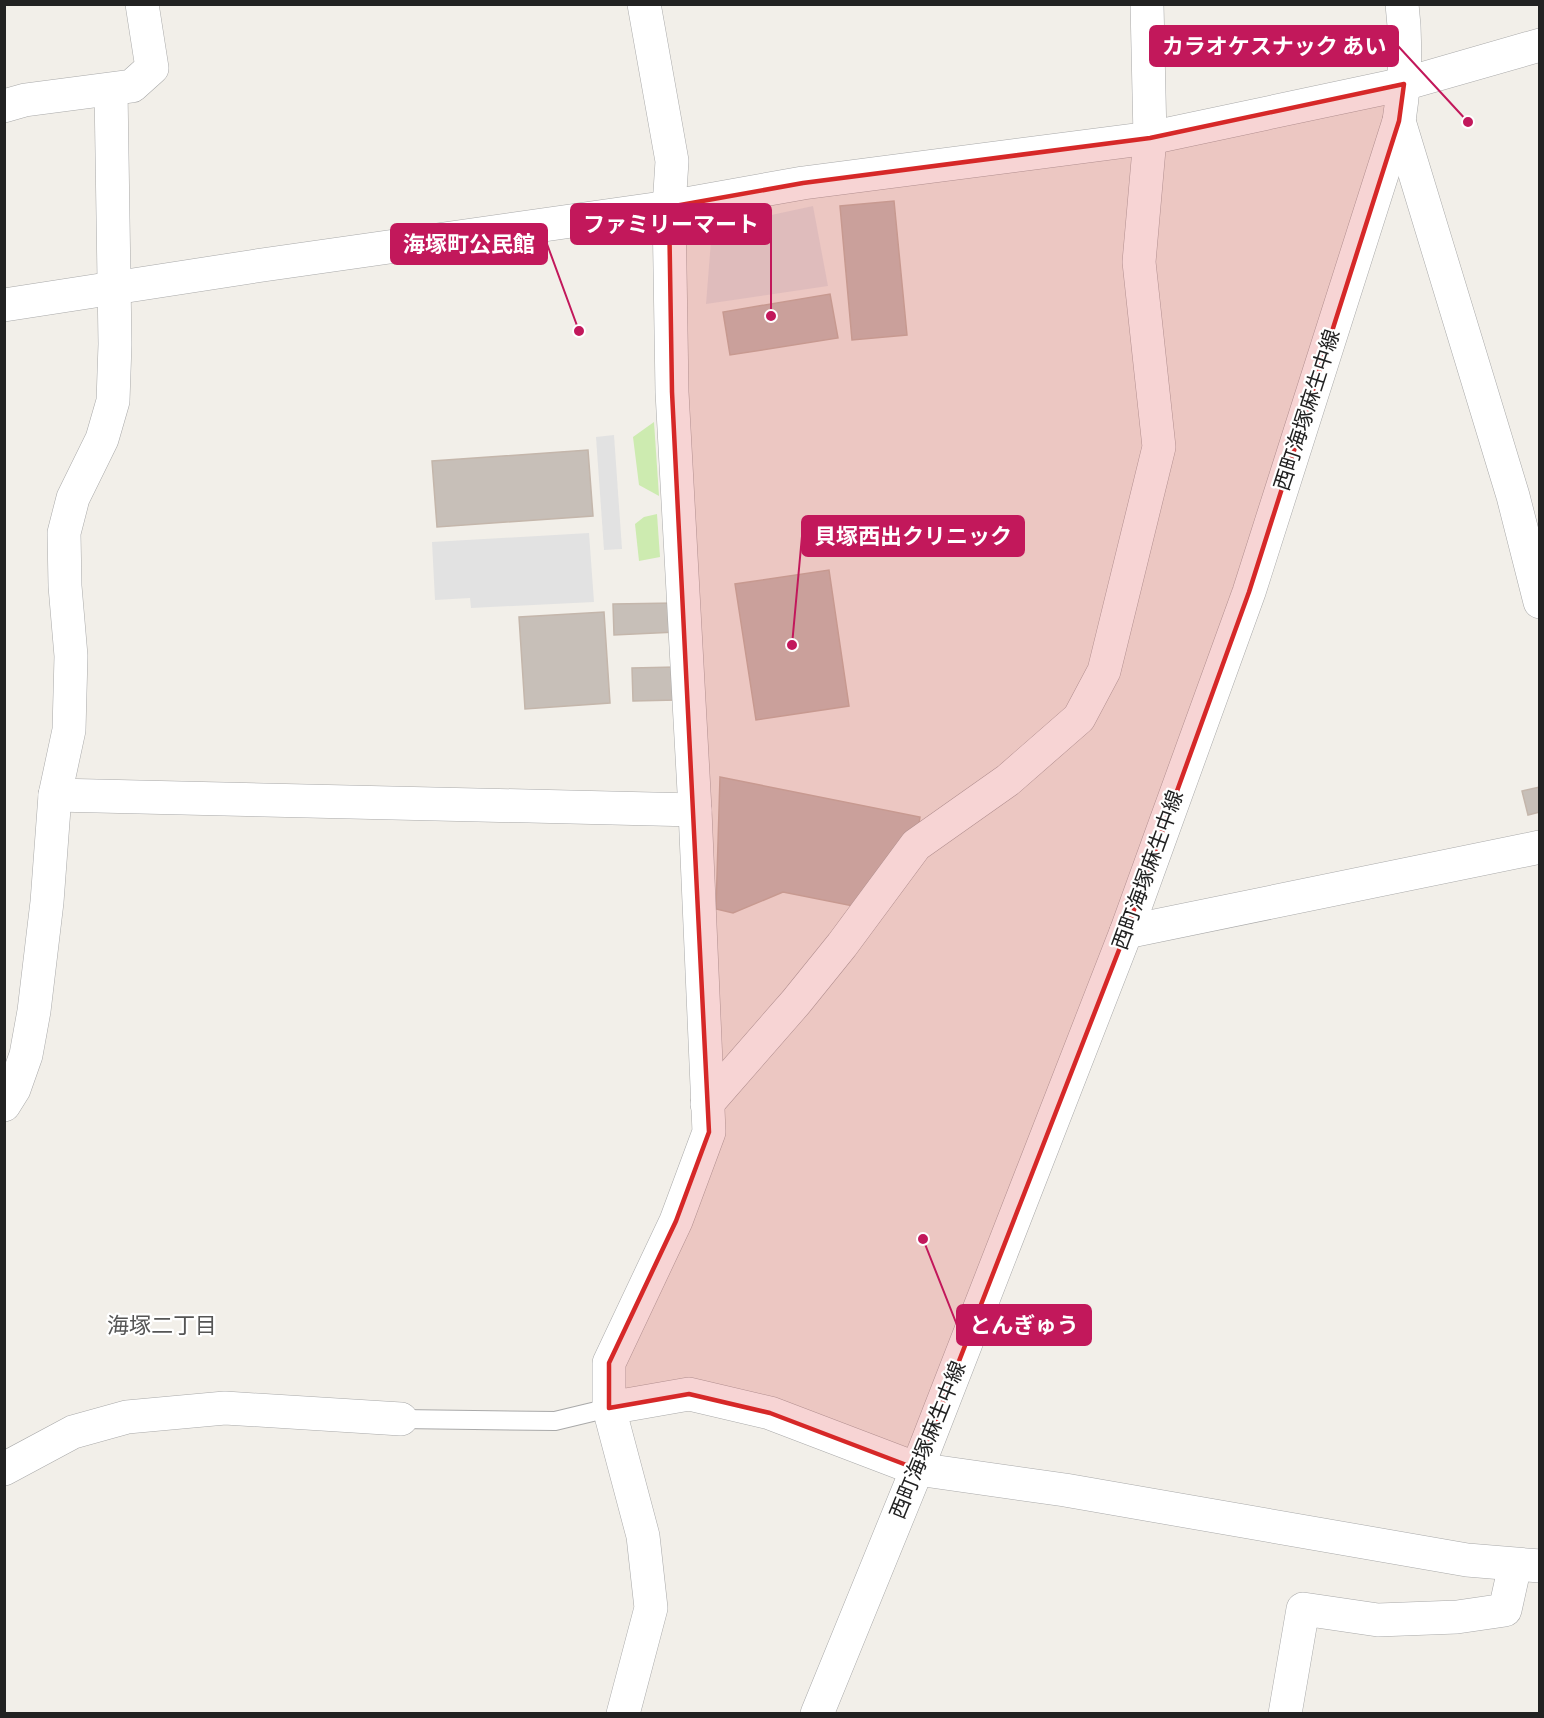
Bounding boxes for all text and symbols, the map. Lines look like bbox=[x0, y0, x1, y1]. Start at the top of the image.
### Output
callout: カラオケスナック あい bbox=[1150, 26, 1398, 66]
text: カラオケスナック あい bbox=[1162, 33, 1386, 60]
callout: ファミリーマート bbox=[571, 204, 771, 244]
text: ファミリーマート bbox=[583, 211, 759, 238]
callout: 海塚町公民館 bbox=[391, 224, 547, 264]
text: 海塚町公民館 bbox=[403, 231, 535, 258]
street label: 西町海塚麻生中線 bbox=[1269, 326, 1344, 494]
callout: 貝塚西出クリニック bbox=[802, 516, 1024, 556]
text: 貝塚西出クリニック bbox=[814, 523, 1012, 550]
street label: 西町海塚麻生中線 bbox=[1107, 787, 1188, 953]
callout: とんぎゅう bbox=[957, 1305, 1091, 1345]
district label: 海塚二丁目 bbox=[107, 1312, 217, 1339]
text: とんぎゅう bbox=[969, 1312, 1079, 1339]
street label: 西町海塚麻生中線 bbox=[884, 1357, 971, 1522]

